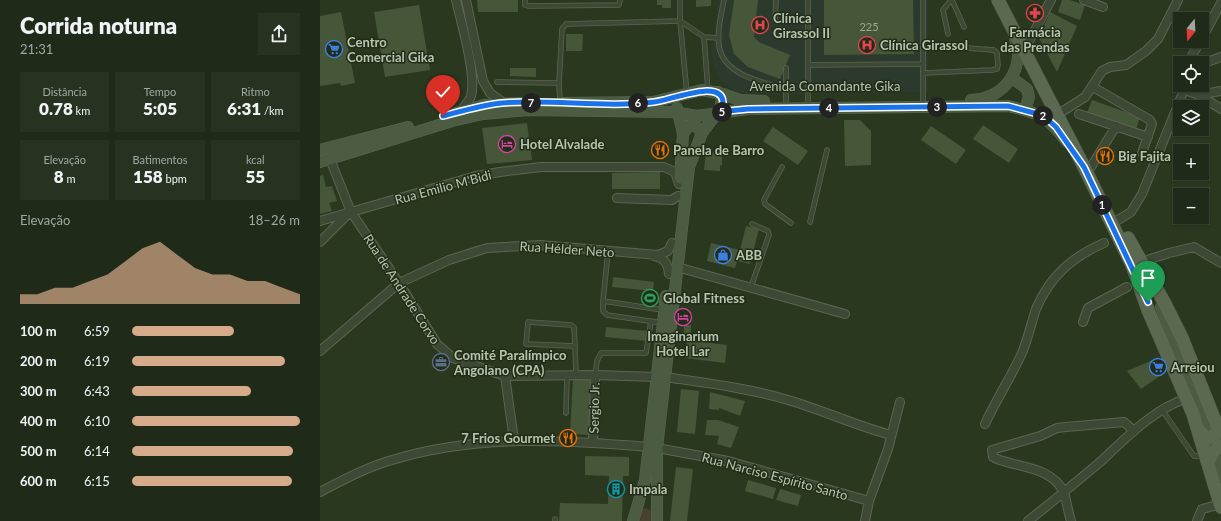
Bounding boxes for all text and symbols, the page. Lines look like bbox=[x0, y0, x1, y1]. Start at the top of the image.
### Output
pharmacy icon: Farmácia das Prendas bbox=[1025, 3, 1045, 23]
place label: Clínica Girassol II bbox=[773, 10, 830, 41]
text: Corrida noturna bbox=[20, 12, 177, 39]
north arrow bbox=[1173, 12, 1209, 48]
map controls bbox=[1173, 12, 1209, 224]
button: share bbox=[258, 13, 300, 55]
hospital icon: Clínica Girassol II bbox=[750, 15, 770, 35]
house number: 225 bbox=[859, 20, 879, 33]
place label: Farmácia das Prendas bbox=[1000, 24, 1070, 55]
place label: Centro Comercial Gika bbox=[347, 34, 434, 65]
hospital icon: Clínica Girassol bbox=[857, 35, 877, 55]
place label: Clínica Girassol bbox=[880, 37, 968, 53]
supermarket icon: Centro Comercial Gika bbox=[324, 39, 344, 59]
text: 21:31 bbox=[20, 41, 53, 57]
button: locate bbox=[1173, 56, 1209, 92]
pin bbox=[426, 75, 460, 116]
street label: Avenida Comandante Gika bbox=[750, 78, 900, 94]
icon: check bbox=[432, 81, 454, 103]
text: Distância bbox=[42, 85, 87, 98]
text: Tempo bbox=[144, 85, 176, 98]
text: Ritmo bbox=[241, 85, 270, 98]
pin: 7 bbox=[521, 93, 541, 113]
pin: 6 bbox=[628, 93, 648, 113]
text: 7 bbox=[528, 96, 534, 109]
text: 6 bbox=[635, 96, 641, 109]
pin: 3 bbox=[927, 97, 947, 117]
text: 0.78 bbox=[39, 98, 73, 119]
text: 5:05 bbox=[143, 98, 177, 119]
text: 6:31 bbox=[227, 98, 261, 119]
pin: 4 bbox=[819, 98, 839, 118]
text: 3 bbox=[934, 100, 940, 113]
button: layers bbox=[1173, 100, 1209, 136]
text: 4 bbox=[826, 101, 832, 114]
pin: 5 bbox=[712, 102, 732, 122]
text: km bbox=[73, 104, 90, 117]
text: /km bbox=[261, 104, 284, 117]
text: 5 bbox=[719, 105, 725, 118]
pin: 2 bbox=[1033, 106, 1053, 126]
text: 2 bbox=[1040, 109, 1046, 122]
hotel icon: Hotel Alvalade bbox=[497, 134, 517, 154]
place label: Hotel Alvalade bbox=[520, 136, 605, 152]
restaurant icon: Panela de Barro bbox=[650, 140, 670, 160]
place label: Panela de Barro bbox=[673, 142, 765, 158]
button: + bbox=[1173, 144, 1209, 180]
restaurant icon: Big Fajita bbox=[1095, 146, 1115, 166]
place label: Big Fajita bbox=[1118, 148, 1171, 164]
text: Elevação bbox=[43, 153, 86, 166]
text: Batimentos bbox=[132, 153, 188, 166]
text: kcal bbox=[246, 153, 265, 166]
text: 8 bbox=[54, 166, 64, 187]
text: 158 bbox=[133, 166, 163, 187]
text: 55 bbox=[245, 166, 265, 187]
street label: Rua Emilio M'Bidi bbox=[393, 166, 493, 208]
text: m bbox=[64, 172, 76, 185]
text: bpm bbox=[163, 172, 187, 185]
button: − bbox=[1173, 188, 1209, 224]
pin: 1 bbox=[1092, 195, 1112, 215]
text: 1 bbox=[1099, 198, 1105, 211]
text: Elevação bbox=[20, 212, 70, 228]
text: 18–26 m bbox=[248, 212, 300, 228]
street label: Rua de Andrade Corvo bbox=[360, 231, 444, 347]
street label: Rua Hélder Neto bbox=[519, 238, 615, 260]
shop icon: ABB bbox=[713, 245, 733, 265]
place label: ABB bbox=[735, 247, 763, 263]
pin bbox=[1131, 261, 1165, 302]
icon: arrive bbox=[1137, 267, 1159, 289]
sports icon: Global Fitness bbox=[640, 288, 660, 308]
place label: Global Fitness bbox=[663, 290, 745, 306]
hotel icon: Imaginarium Hotel Lar bbox=[673, 307, 693, 327]
text: 100 m bbox=[20, 323, 57, 339]
text: 6:59 bbox=[84, 323, 110, 339]
place label: Imaginarium Hotel Lar bbox=[647, 328, 719, 359]
place label: Comité Paralímpico Angolano (CPA) bbox=[453, 347, 567, 378]
office icon: Comité Paralímpico Angolano (CPA) bbox=[431, 352, 451, 372]
text: 200 m bbox=[20, 353, 57, 369]
text: 6:19 bbox=[84, 353, 110, 369]
supermarket icon: Arreiou bbox=[1148, 357, 1168, 377]
place label: Arreiou bbox=[1170, 359, 1215, 375]
street label: Sergio Jr. bbox=[586, 382, 602, 434]
text: 300 m bbox=[20, 383, 57, 399]
text: 6:43 bbox=[84, 383, 110, 399]
text: 400 m bbox=[20, 413, 57, 429]
text: 6:10 bbox=[84, 413, 110, 429]
restaurant icon: 7 Frios Gourmet bbox=[558, 428, 578, 448]
place label: 7 Frios Gourmet bbox=[461, 430, 555, 446]
text: 500 m bbox=[20, 443, 57, 459]
text: 6:14 bbox=[84, 443, 110, 459]
street label: Rua Narciso Espírito Santo bbox=[700, 449, 850, 503]
text: 600 m bbox=[20, 473, 57, 489]
text: 6:15 bbox=[84, 473, 110, 489]
building icon: Impala bbox=[606, 479, 626, 499]
place label: Impala bbox=[629, 481, 667, 497]

